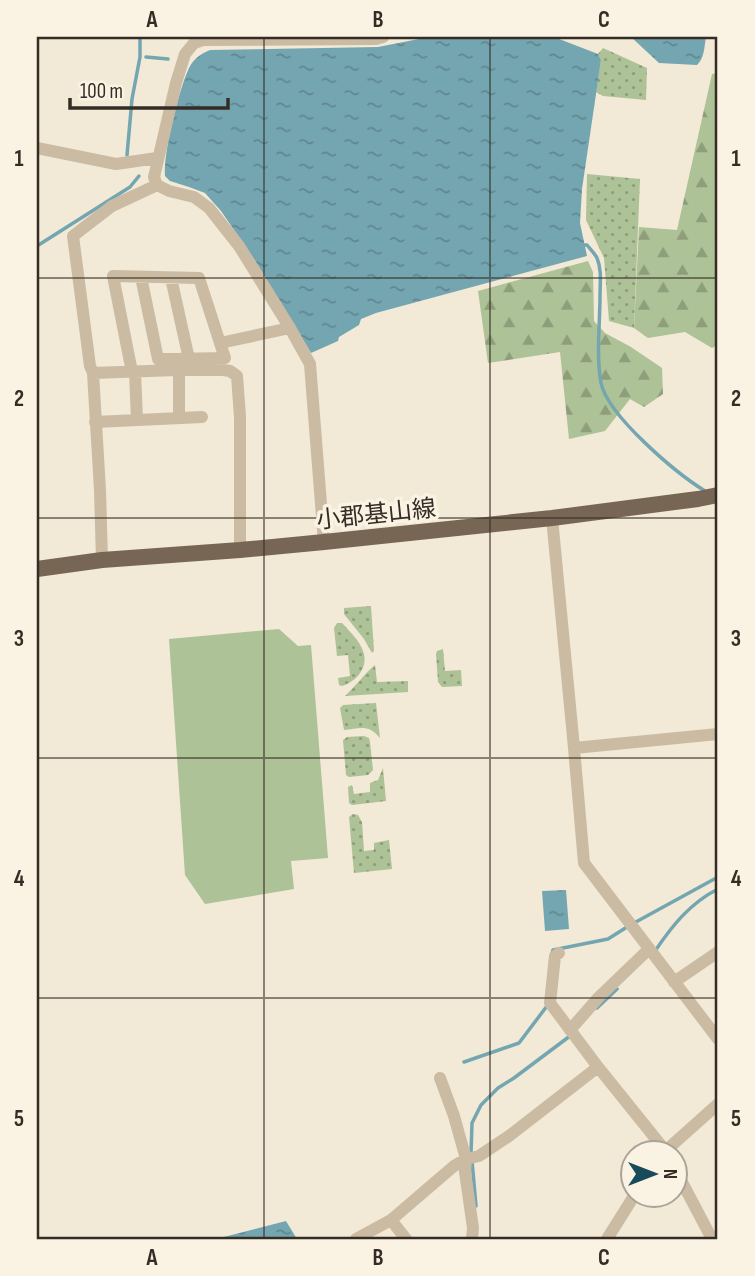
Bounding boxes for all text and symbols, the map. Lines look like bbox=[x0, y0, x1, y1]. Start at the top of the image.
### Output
text: A bbox=[146, 6, 159, 34]
text: B bbox=[373, 6, 384, 34]
text: C bbox=[598, 6, 610, 34]
scale bar bbox=[70, 66, 228, 110]
text: 100 m bbox=[80, 79, 123, 104]
text: 1 bbox=[14, 145, 24, 173]
text: 1 bbox=[731, 145, 741, 173]
text: 2 bbox=[14, 385, 24, 413]
text: 2 bbox=[731, 385, 741, 413]
street label: 小郡基山線 bbox=[315, 494, 437, 535]
text: 3 bbox=[14, 625, 24, 653]
text: 3 bbox=[731, 625, 741, 653]
text: 4 bbox=[14, 865, 25, 893]
text: 4 bbox=[731, 865, 742, 893]
text: 5 bbox=[14, 1105, 24, 1133]
text: 5 bbox=[731, 1105, 741, 1133]
north arrow bbox=[618, 1140, 688, 1210]
text: N bbox=[658, 1169, 681, 1179]
text: A bbox=[146, 1244, 159, 1272]
text: B bbox=[373, 1244, 384, 1272]
text: C bbox=[598, 1244, 610, 1272]

